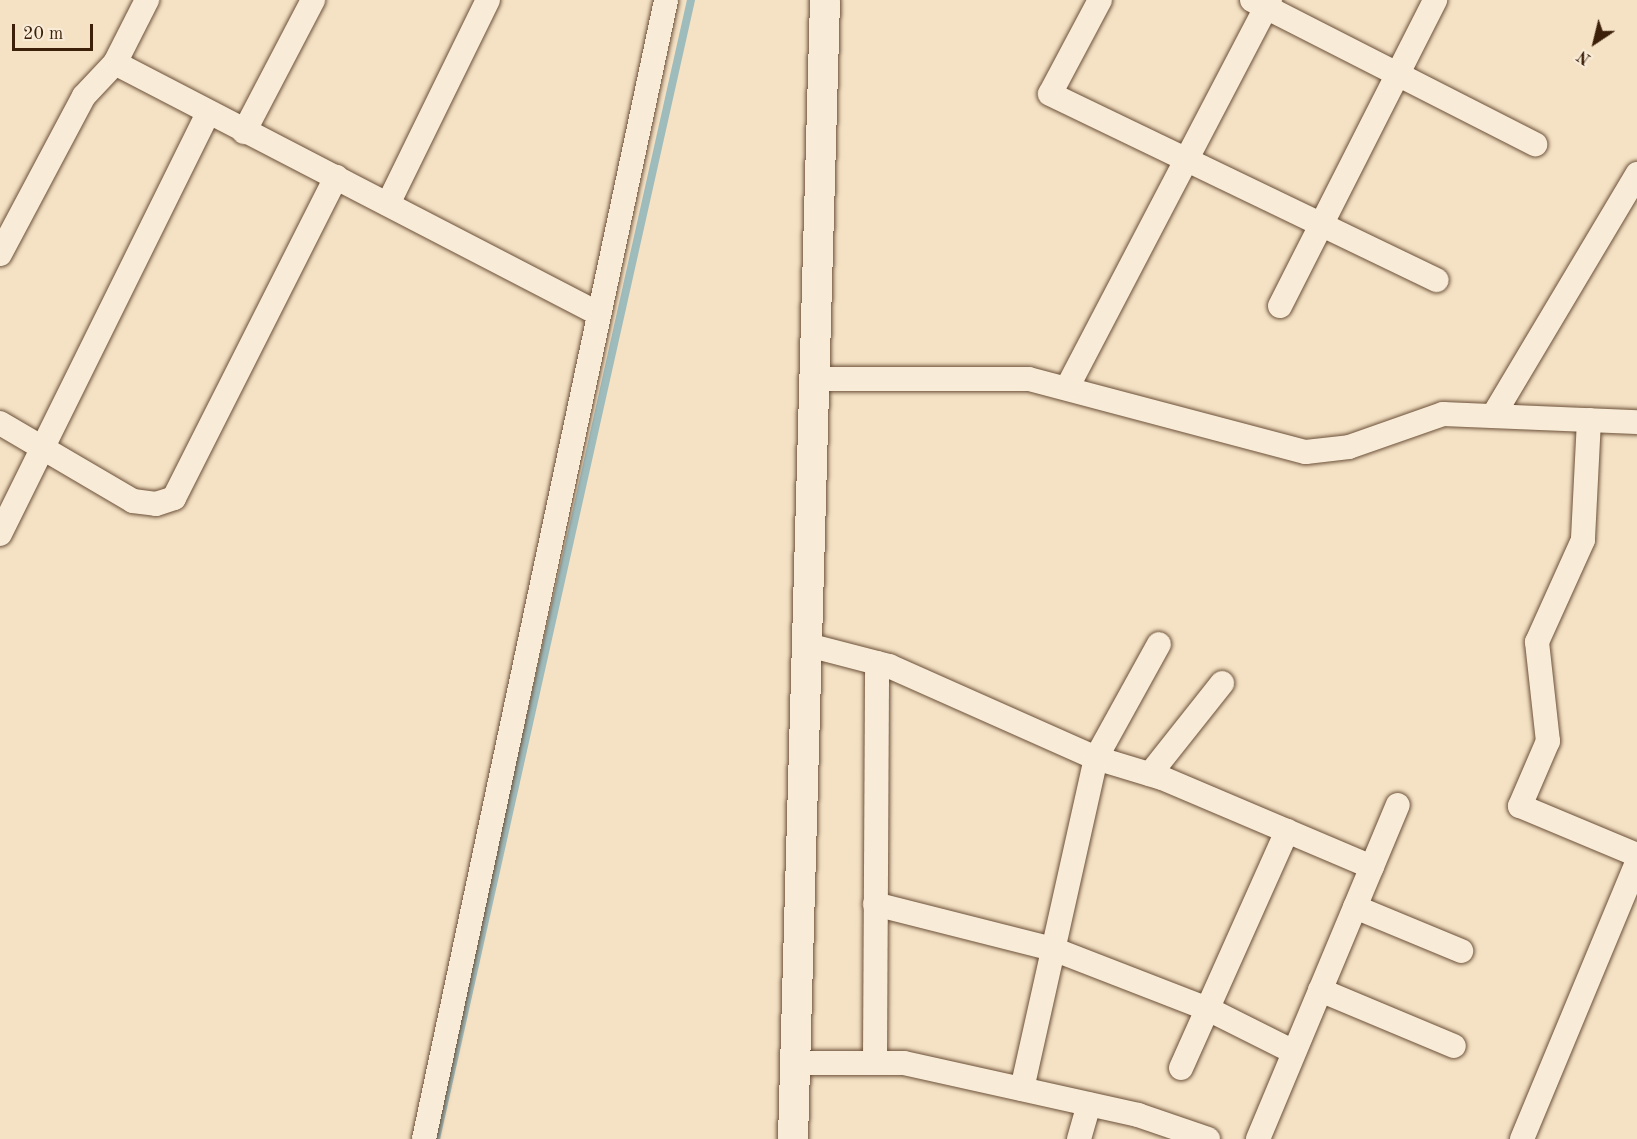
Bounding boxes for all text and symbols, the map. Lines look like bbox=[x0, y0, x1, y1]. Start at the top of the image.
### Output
scale bar bbox=[15, 12, 96, 50]
north arrow bbox=[1565, 12, 1625, 72]
text: 20 m bbox=[23, 25, 63, 43]
text: N bbox=[1575, 47, 1594, 67]

